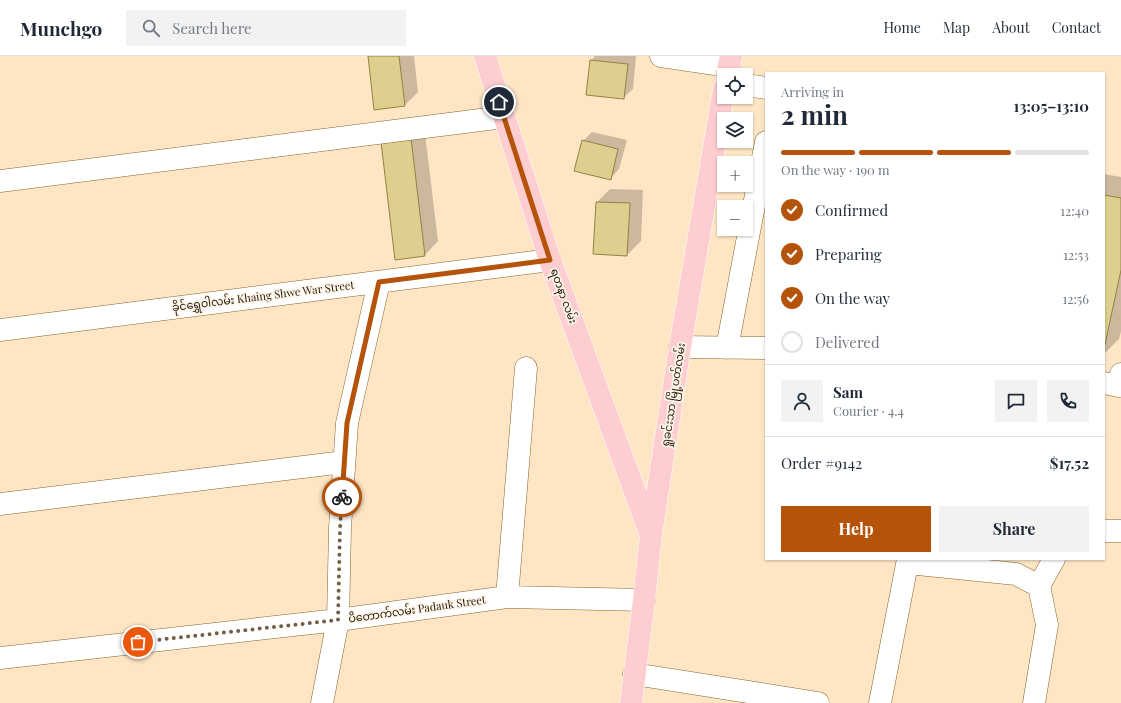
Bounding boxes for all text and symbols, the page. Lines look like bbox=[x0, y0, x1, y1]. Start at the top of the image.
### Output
search box bbox=[126, 10, 406, 46]
text: Munchgo bbox=[20, 15, 102, 41]
icon: search bbox=[140, 17, 162, 39]
text: Search here bbox=[172, 18, 252, 38]
text: Home bbox=[883, 18, 921, 37]
text: Map bbox=[943, 18, 970, 37]
text: About bbox=[992, 18, 1030, 37]
text: Contact bbox=[1052, 18, 1101, 37]
map controls bbox=[717, 68, 753, 236]
button: locate bbox=[717, 68, 753, 104]
text: Arriving in bbox=[781, 83, 844, 100]
pin bbox=[482, 85, 516, 119]
icon: home bbox=[488, 91, 510, 113]
text: 13:05–13:10 bbox=[1013, 96, 1089, 116]
text: 2 min bbox=[781, 97, 848, 132]
button: layers bbox=[717, 112, 753, 148]
button: + bbox=[717, 156, 753, 192]
text: On the way · 190 m bbox=[781, 161, 890, 178]
icon: check bbox=[781, 199, 803, 221]
button: − bbox=[717, 200, 753, 236]
text: Confirmed bbox=[815, 200, 888, 220]
text: 12:40 bbox=[1060, 202, 1089, 219]
icon: check bbox=[781, 243, 803, 265]
text: Preparing bbox=[815, 244, 882, 264]
text: 12:53 bbox=[1063, 246, 1089, 263]
street label: ရတနာ လမ်း bbox=[546, 266, 581, 326]
street label: ခိုင်ရွှေဝါလမ်း Khaing Shwe War Street bbox=[171, 277, 355, 316]
icon: check bbox=[781, 287, 803, 309]
text: On the way bbox=[815, 288, 890, 308]
text: 12:56 bbox=[1062, 290, 1089, 307]
text: Delivered bbox=[815, 332, 880, 352]
street label: ရှုခင်းသာ မြို့ပတ်လမ်း bbox=[657, 342, 690, 448]
button: person bbox=[781, 380, 823, 422]
button: chat bbox=[995, 380, 1037, 422]
button: phone bbox=[1047, 380, 1089, 422]
text: Sam bbox=[833, 382, 863, 402]
text: Courier · 4.4 bbox=[833, 402, 904, 419]
text: Order #9142 bbox=[781, 453, 862, 473]
text: $17.52 bbox=[1050, 453, 1089, 473]
courier bbox=[322, 477, 362, 517]
icon: bike bbox=[331, 486, 353, 508]
button: Help bbox=[781, 506, 931, 552]
button: Share bbox=[939, 506, 1089, 552]
street label: ပိတောက်လမ်း Padauk Street bbox=[347, 591, 487, 626]
pin bbox=[121, 625, 155, 659]
icon: bag bbox=[127, 631, 149, 653]

